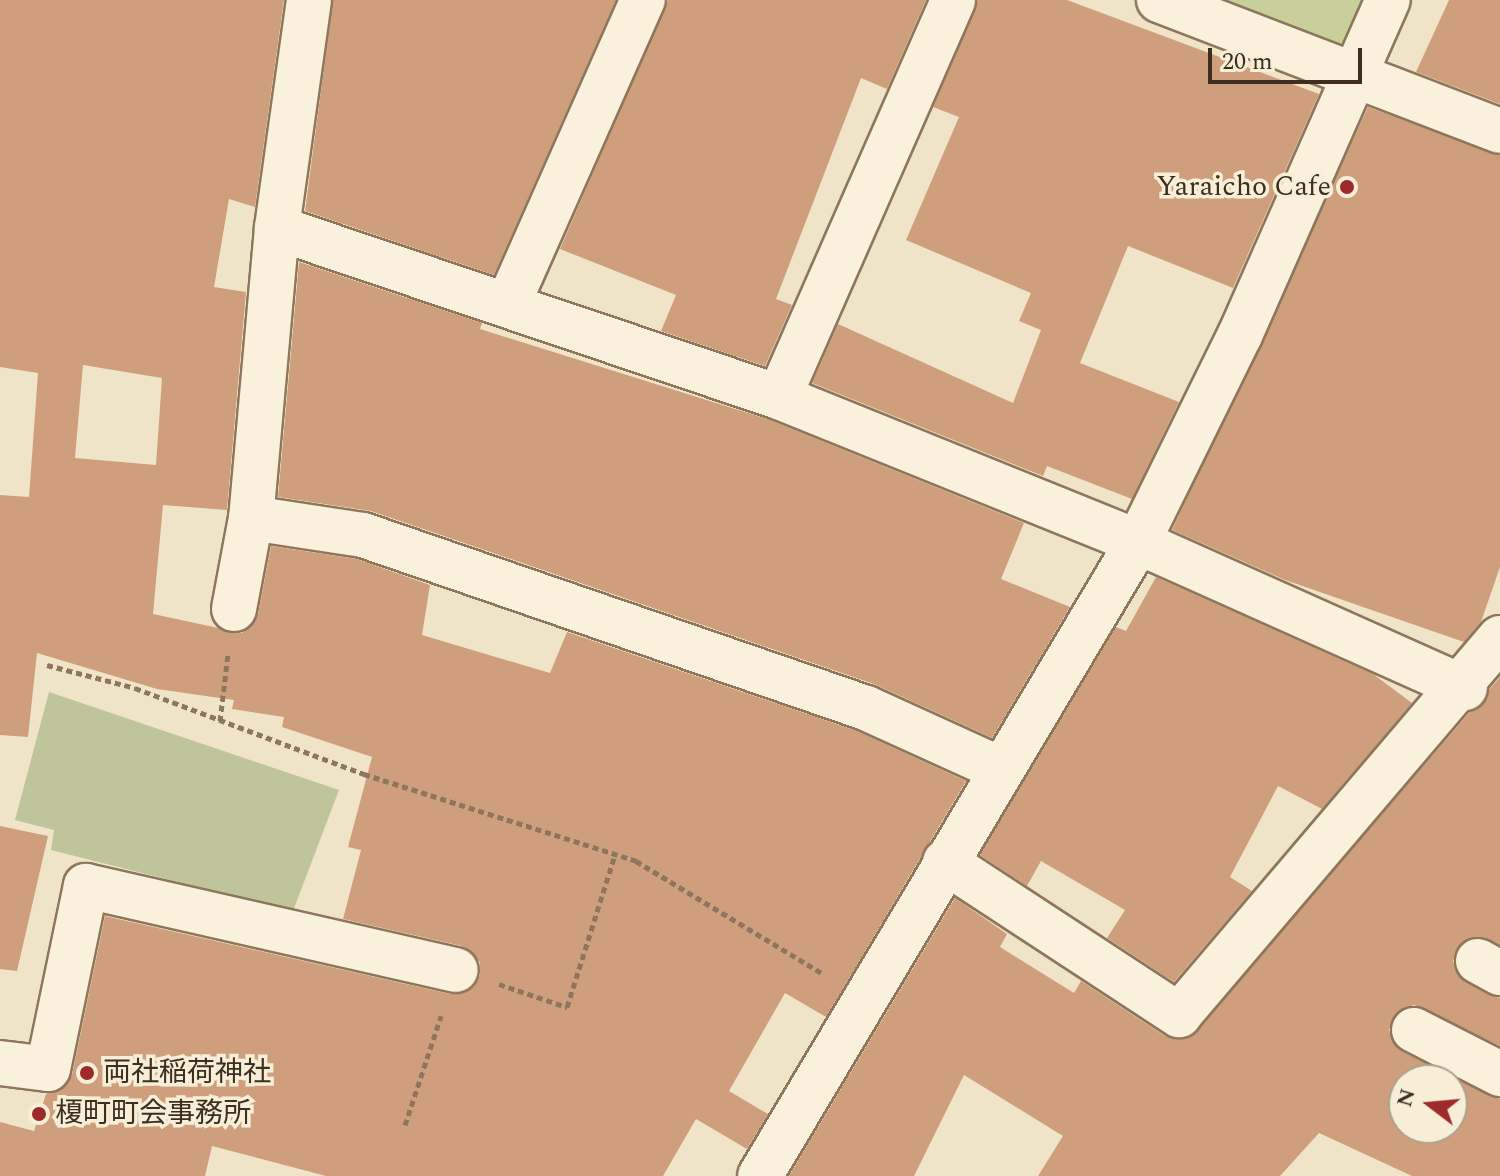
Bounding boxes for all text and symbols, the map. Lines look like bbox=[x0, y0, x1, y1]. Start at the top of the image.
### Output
scale bar bbox=[1212, 32, 1366, 82]
text: 20 m bbox=[1222, 44, 1273, 80]
place label: Yaraicho Cafe bbox=[1157, 170, 1331, 204]
marker: Yaraicho Cafe bbox=[1338, 178, 1356, 196]
place label: 両社稲荷神社 bbox=[103, 1056, 271, 1090]
marker: 両社稲荷神社 bbox=[78, 1064, 96, 1082]
north arrow bbox=[1388, 1064, 1468, 1144]
text: N bbox=[1388, 1085, 1425, 1111]
place label: 榎町町会事務所 bbox=[55, 1097, 251, 1131]
marker: 榎町町会事務所 bbox=[30, 1105, 48, 1123]

